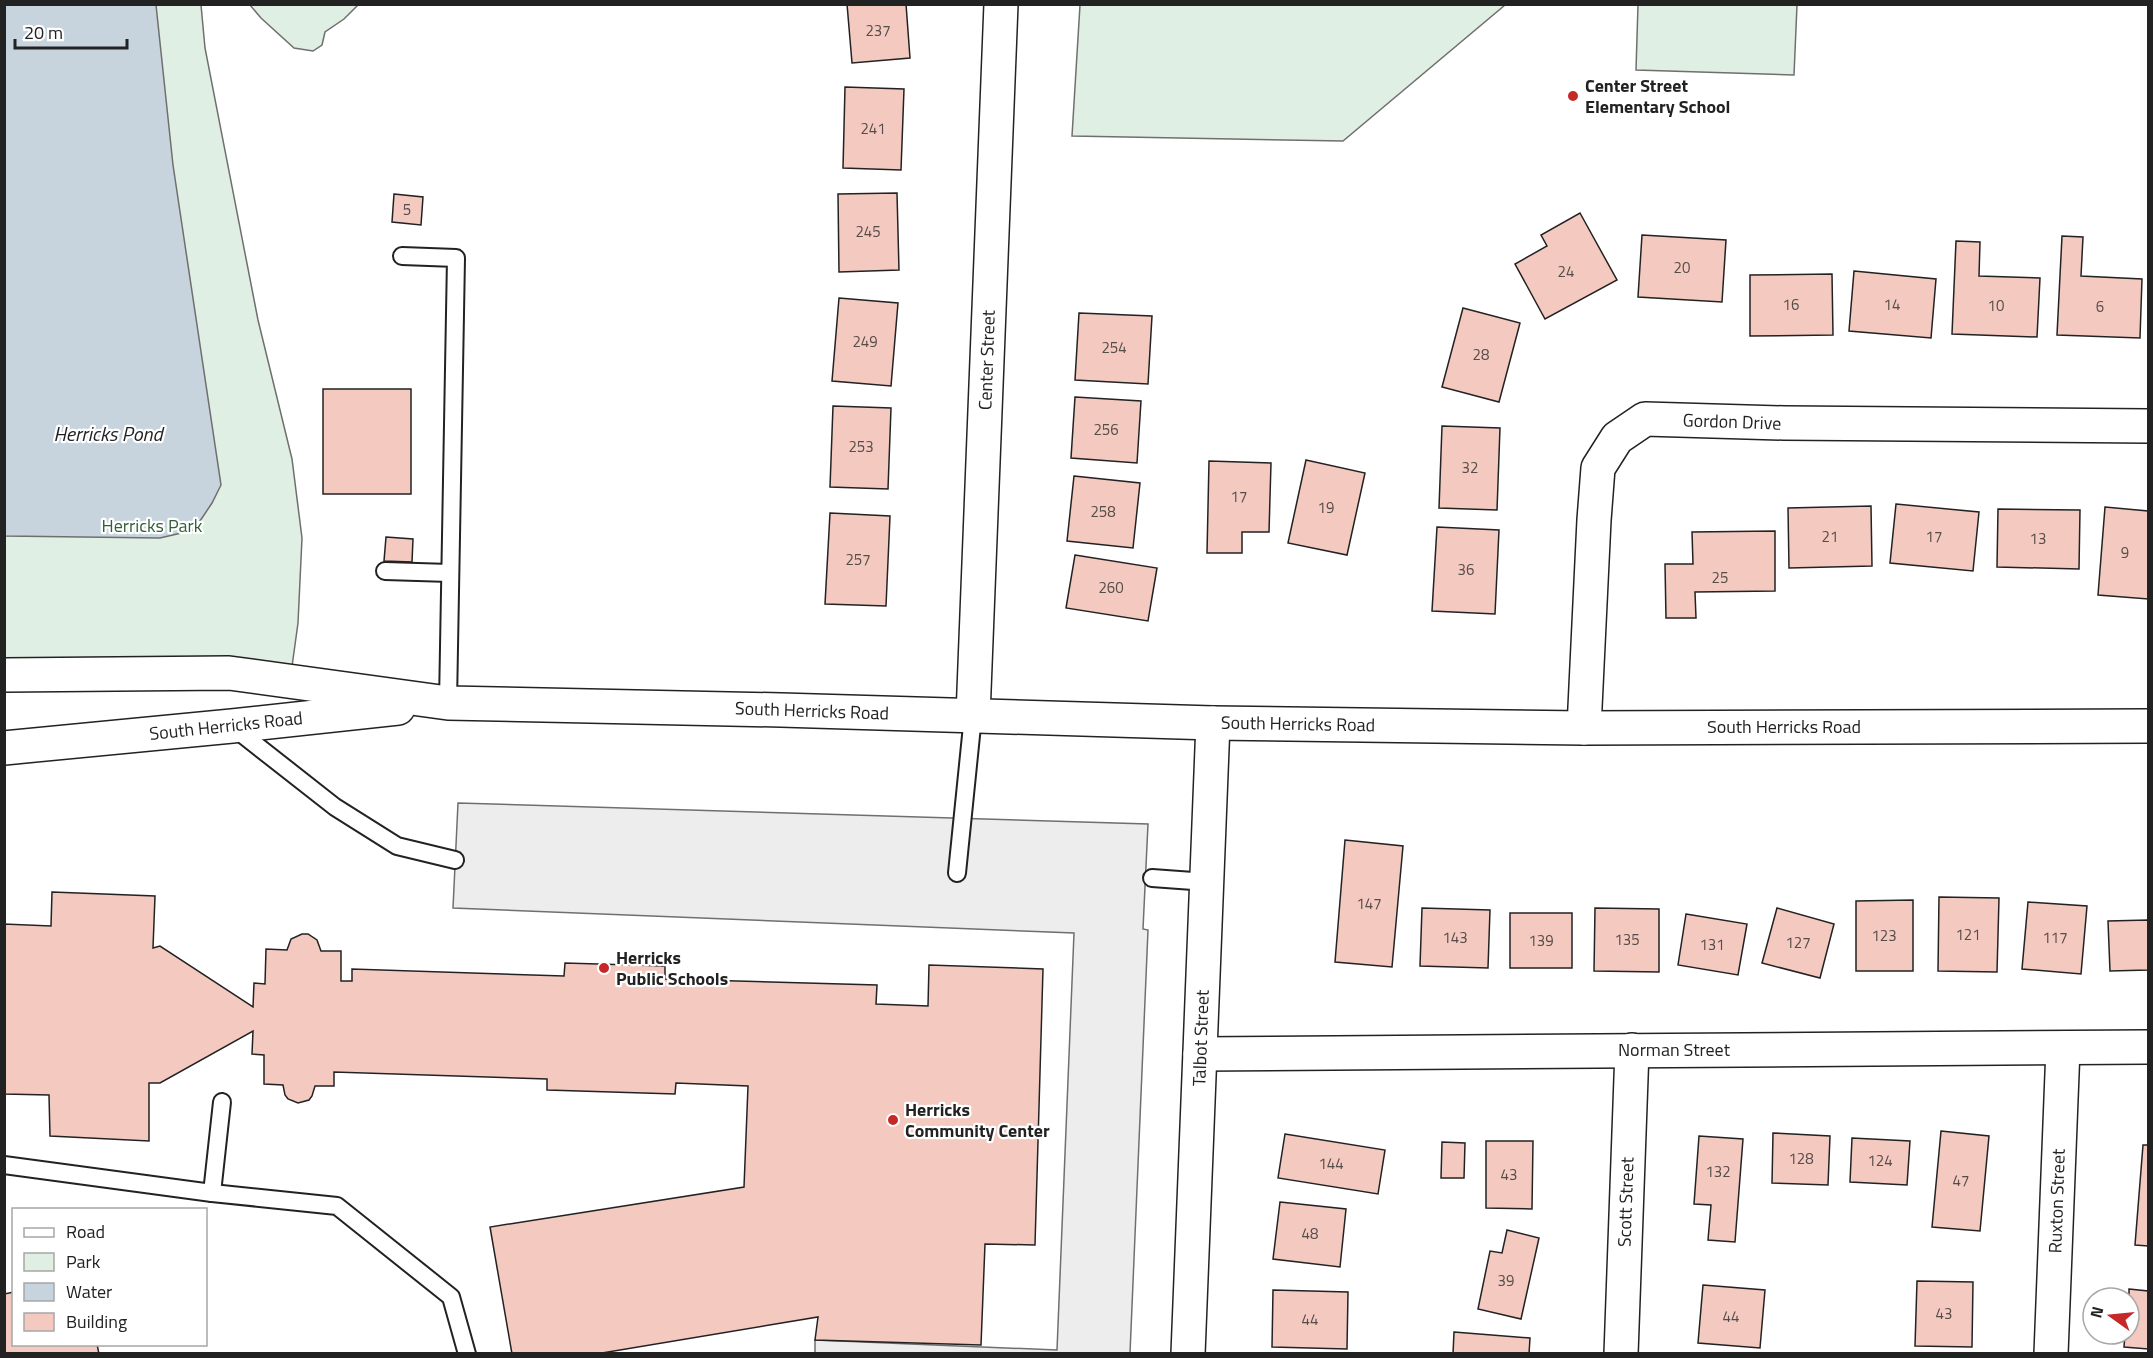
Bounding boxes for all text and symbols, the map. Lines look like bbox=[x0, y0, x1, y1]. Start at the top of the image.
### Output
scale bar bbox=[15, 12, 128, 50]
text: 20 m bbox=[24, 19, 63, 46]
house number: 237 bbox=[865, 19, 891, 42]
place label: Center Street Elementary School bbox=[1585, 72, 1730, 120]
marker: Center Street Elementary School bbox=[1566, 89, 1580, 103]
house number: 241 bbox=[860, 117, 886, 140]
house number: 5 bbox=[403, 198, 411, 221]
house number: 245 bbox=[855, 220, 881, 243]
house number: 20 bbox=[1674, 256, 1690, 279]
house number: 24 bbox=[1558, 260, 1574, 283]
house number: 16 bbox=[1783, 293, 1799, 316]
house number: 14 bbox=[1884, 293, 1900, 316]
house number: 10 bbox=[1988, 294, 2004, 317]
house number: 6 bbox=[2096, 295, 2104, 318]
street label: Center Street bbox=[971, 309, 1002, 411]
house number: 249 bbox=[852, 330, 878, 353]
house number: 254 bbox=[1101, 336, 1127, 359]
house number: 28 bbox=[1473, 343, 1489, 366]
street label: Gordon Drive bbox=[1682, 406, 1782, 437]
water label: Herricks Pond bbox=[53, 418, 165, 449]
house number: 256 bbox=[1093, 418, 1119, 441]
house number: 253 bbox=[848, 435, 874, 458]
house number: 32 bbox=[1462, 456, 1478, 479]
house number: 17 bbox=[1231, 485, 1247, 508]
house number: 19 bbox=[1318, 496, 1334, 519]
house number: 258 bbox=[1090, 500, 1116, 523]
park label: Herricks Park bbox=[102, 512, 203, 539]
house number: 21 bbox=[1822, 525, 1838, 548]
house number: 17 bbox=[1926, 525, 1942, 548]
house number: 13 bbox=[2030, 527, 2046, 550]
house number: 9 bbox=[2121, 541, 2129, 564]
house number: 257 bbox=[845, 548, 871, 571]
house number: 36 bbox=[1458, 558, 1474, 581]
house number: 25 bbox=[1712, 566, 1728, 589]
house number: 260 bbox=[1098, 576, 1124, 599]
street label: South Herricks Road bbox=[735, 694, 889, 727]
street label: South Herricks Road bbox=[148, 704, 304, 747]
street label: South Herricks Road bbox=[1221, 709, 1375, 738]
street label: South Herricks Road bbox=[1707, 713, 1861, 740]
house number: 147 bbox=[1356, 892, 1382, 915]
house number: 121 bbox=[1955, 923, 1981, 946]
house number: 123 bbox=[1871, 924, 1897, 947]
house number: 143 bbox=[1442, 926, 1468, 949]
house number: 117 bbox=[2042, 926, 2068, 949]
house number: 135 bbox=[1614, 928, 1640, 951]
house number: 139 bbox=[1528, 929, 1554, 952]
house number: 127 bbox=[1785, 931, 1811, 954]
house number: 131 bbox=[1699, 933, 1725, 956]
place label: Herricks Public Schools bbox=[616, 944, 728, 992]
marker: Herricks Public Schools bbox=[597, 961, 611, 975]
street label: Talbot Street bbox=[1185, 989, 1216, 1087]
street label: Norman Street bbox=[1618, 1036, 1731, 1063]
place label: Herricks Community Center bbox=[905, 1096, 1050, 1144]
marker: Herricks Community Center bbox=[886, 1113, 900, 1127]
house number: 128 bbox=[1788, 1147, 1814, 1170]
street label: Ruxton Street bbox=[2041, 1148, 2072, 1254]
house number: 124 bbox=[1867, 1149, 1893, 1172]
house number: 144 bbox=[1318, 1152, 1344, 1175]
street label: Scott Street bbox=[1610, 1156, 1641, 1247]
house number: 132 bbox=[1705, 1160, 1731, 1183]
house number: 43 bbox=[1501, 1163, 1517, 1186]
house number: 47 bbox=[1953, 1169, 1969, 1192]
legend bbox=[12, 1208, 207, 1346]
text: Road bbox=[66, 1218, 105, 1245]
house number: 48 bbox=[1302, 1222, 1318, 1245]
text: Park bbox=[66, 1248, 101, 1275]
house number: 39 bbox=[1498, 1269, 1514, 1292]
text: Water bbox=[66, 1278, 112, 1305]
north arrow bbox=[2081, 1286, 2141, 1346]
house number: 43 bbox=[1936, 1302, 1952, 1325]
text: N bbox=[2083, 1304, 2110, 1321]
house number: 44 bbox=[1723, 1305, 1739, 1328]
text: Building bbox=[66, 1308, 127, 1335]
house number: 44 bbox=[1302, 1308, 1318, 1331]

